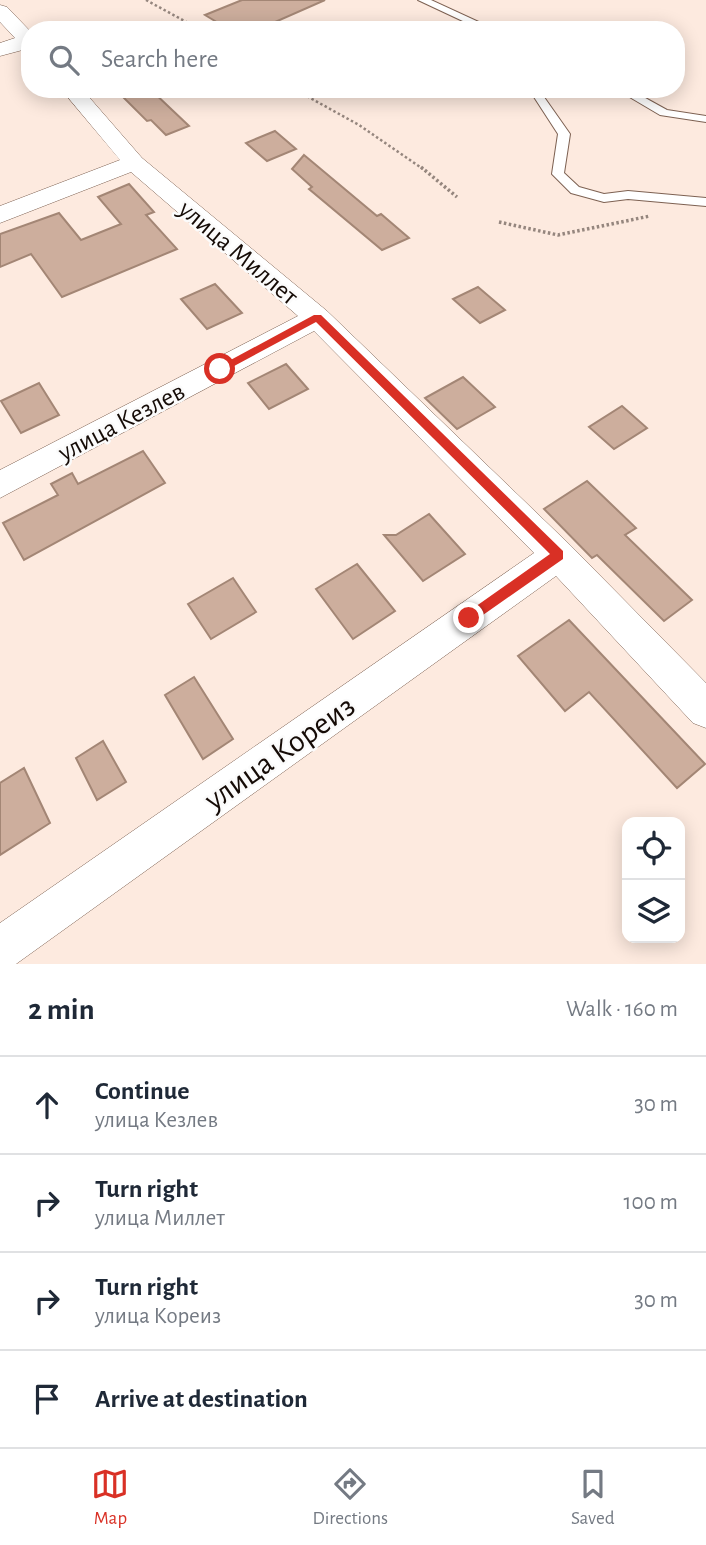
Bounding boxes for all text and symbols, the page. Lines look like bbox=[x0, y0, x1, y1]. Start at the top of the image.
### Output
search box bbox=[21, 21, 685, 98]
icon: search bbox=[45, 41, 83, 79]
text: Search here bbox=[101, 46, 219, 72]
street label: улица Миллет bbox=[173, 195, 303, 310]
route start bbox=[204, 353, 235, 384]
street label: улица Кезлев bbox=[53, 378, 189, 466]
route end bbox=[453, 602, 484, 633]
street label: улица Кореиз bbox=[198, 689, 361, 817]
map controls bbox=[622, 817, 685, 943]
button: locate bbox=[622, 817, 685, 880]
button: layers bbox=[622, 880, 685, 943]
text: 2 min bbox=[28, 995, 95, 1025]
text: Walk · 160 m bbox=[566, 998, 678, 1021]
text: Continue bbox=[95, 1078, 190, 1104]
icon: ahead bbox=[28, 1086, 66, 1124]
text: 30 m bbox=[634, 1093, 678, 1116]
text: улица Кезлев bbox=[95, 1109, 218, 1132]
text: Turn right bbox=[95, 1176, 198, 1202]
icon: right bbox=[28, 1184, 66, 1222]
text: 100 m bbox=[624, 1191, 678, 1214]
text: улица Миллет bbox=[95, 1207, 225, 1230]
text: Turn right bbox=[95, 1274, 198, 1300]
icon: right bbox=[28, 1282, 66, 1320]
text: 30 m bbox=[634, 1289, 678, 1312]
text: улица Кореиз bbox=[95, 1305, 221, 1328]
icon: arrive bbox=[28, 1380, 66, 1418]
text: Arrive at destination bbox=[95, 1386, 308, 1412]
tab: Map bbox=[91, 1465, 129, 1530]
tab: Directions bbox=[312, 1465, 388, 1530]
tab: Saved bbox=[571, 1465, 615, 1530]

